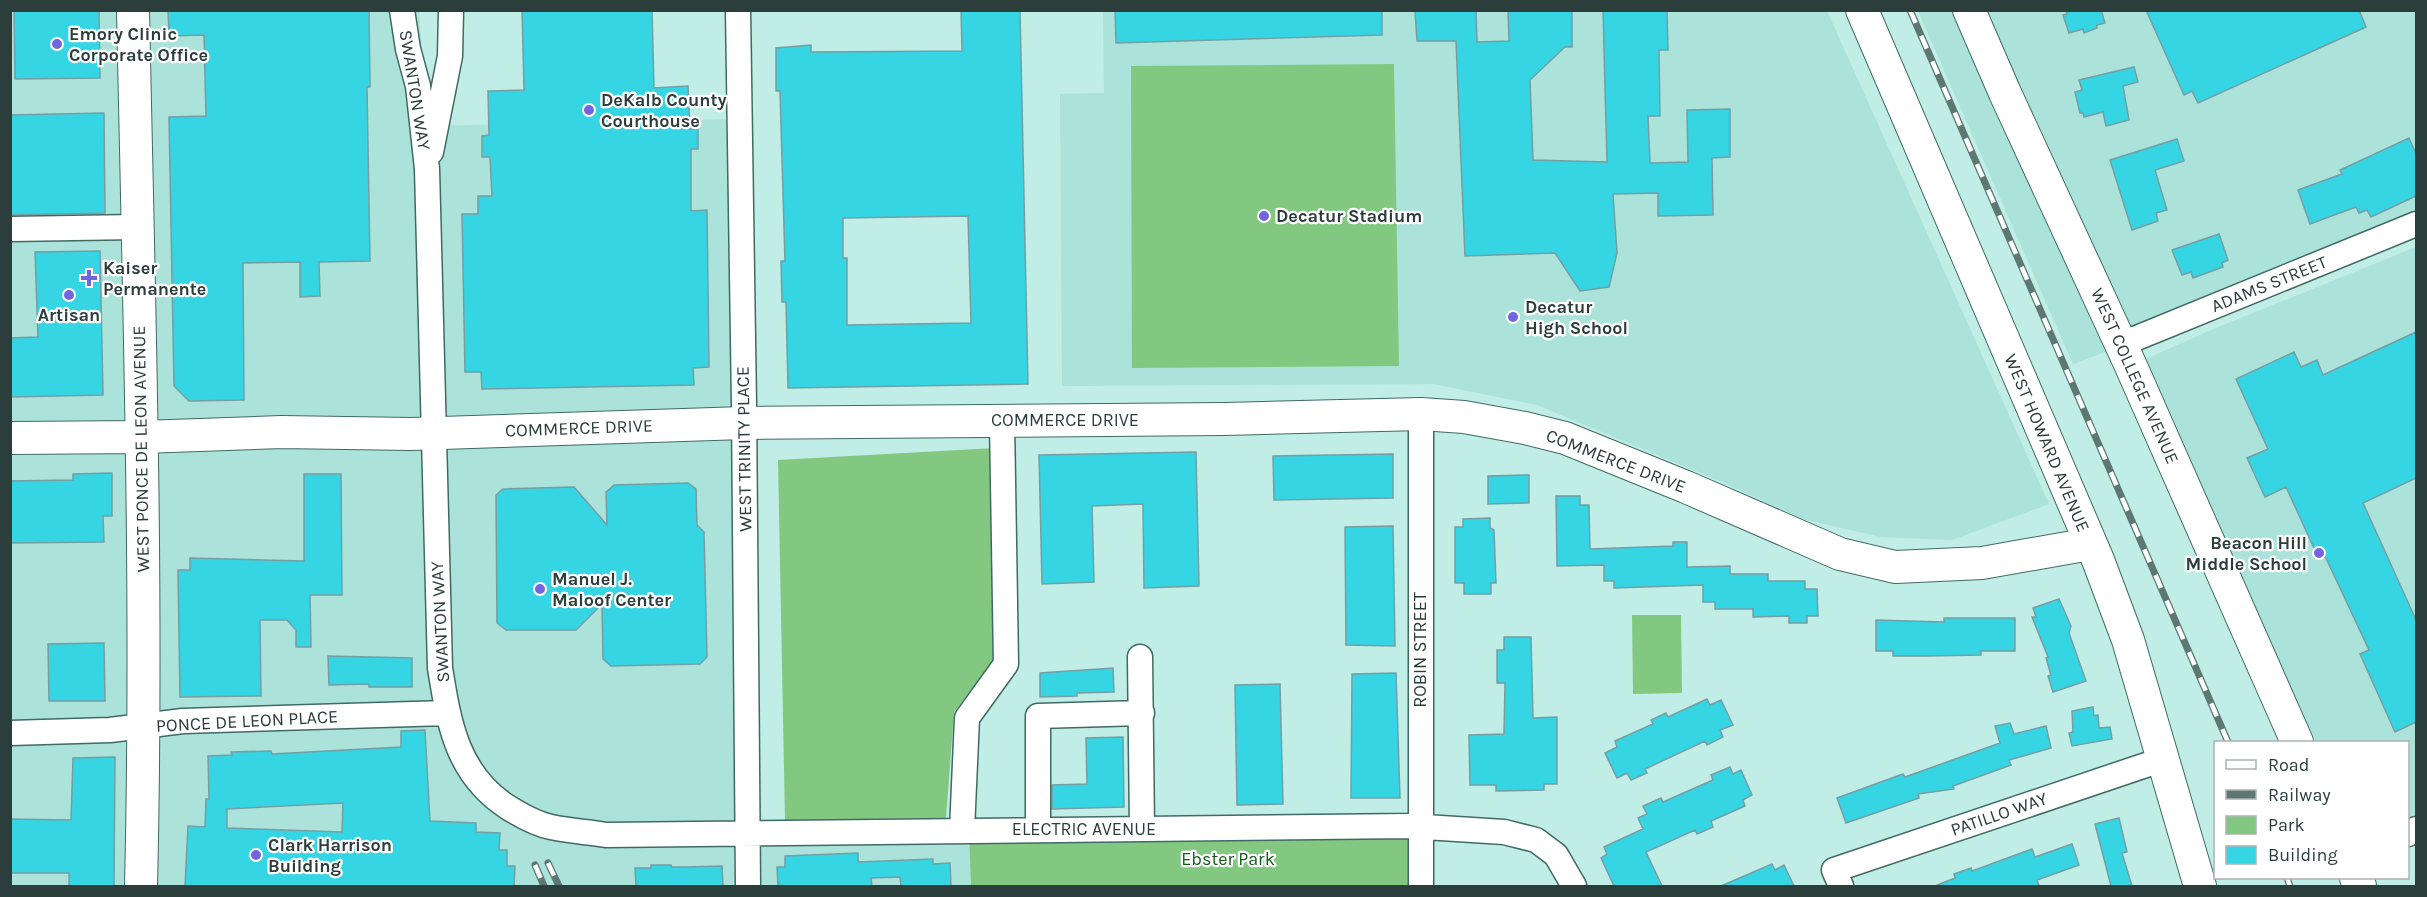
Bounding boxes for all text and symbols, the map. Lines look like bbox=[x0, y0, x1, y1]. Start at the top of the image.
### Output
place label: Emory Clinic Corporate Office bbox=[69, 23, 208, 66]
street label: SWANTON WAY bbox=[395, 28, 435, 152]
marker: Emory Clinic Corporate Office bbox=[50, 37, 64, 51]
place label: DeKalb County Courthouse bbox=[601, 89, 727, 132]
marker: DeKalb County Courthouse bbox=[582, 103, 596, 117]
place label: Decatur Stadium bbox=[1276, 205, 1422, 227]
marker: Decatur Stadium bbox=[1257, 209, 1271, 223]
street label: ADAMS STREET bbox=[2208, 251, 2330, 317]
place label: Kaiser Permanente bbox=[103, 257, 206, 300]
marker: Kaiser Permanente bbox=[80, 269, 98, 287]
street label: WEST COLLEGE AVENUE bbox=[2086, 285, 2184, 467]
marker: Artisan bbox=[62, 288, 76, 302]
place label: Decatur High School bbox=[1525, 296, 1628, 339]
place label: Artisan bbox=[38, 304, 100, 326]
marker: Decatur High School bbox=[1506, 310, 1520, 324]
street label: WEST PONCE DE LEON AVENUE bbox=[128, 325, 154, 573]
street label: WEST HOWARD AVENUE bbox=[1999, 351, 2095, 535]
street label: WEST TRINITY PLACE bbox=[732, 366, 756, 532]
street label: COMMERCE DRIVE bbox=[991, 409, 1139, 431]
street label: COMMERCE DRIVE bbox=[505, 414, 653, 442]
street label: COMMERCE DRIVE bbox=[1543, 424, 1689, 498]
place label: Beacon Hill Middle School bbox=[2186, 532, 2307, 575]
marker: Beacon Hill Middle School bbox=[2312, 546, 2326, 560]
street label: SWANTON WAY bbox=[426, 561, 454, 683]
place label: Manuel J. Maloof Center bbox=[552, 568, 671, 611]
marker: Manuel J. Maloof Center bbox=[533, 582, 547, 596]
street label: ROBIN STREET bbox=[1409, 592, 1431, 708]
street label: PONCE DE LEON PLACE bbox=[155, 705, 339, 737]
legend bbox=[2214, 741, 2409, 879]
text: Road bbox=[2268, 754, 2309, 776]
text: Railway bbox=[2268, 784, 2331, 806]
street label: PATILLO WAY bbox=[1948, 787, 2050, 841]
text: Park bbox=[2268, 814, 2305, 836]
street label: ELECTRIC AVENUE bbox=[1012, 818, 1156, 840]
place label: Clark Harrison Building bbox=[268, 834, 392, 877]
text: Building bbox=[2268, 844, 2338, 866]
marker: Clark Harrison Building bbox=[249, 848, 263, 862]
park label: Ebster Park bbox=[1181, 848, 1275, 870]

